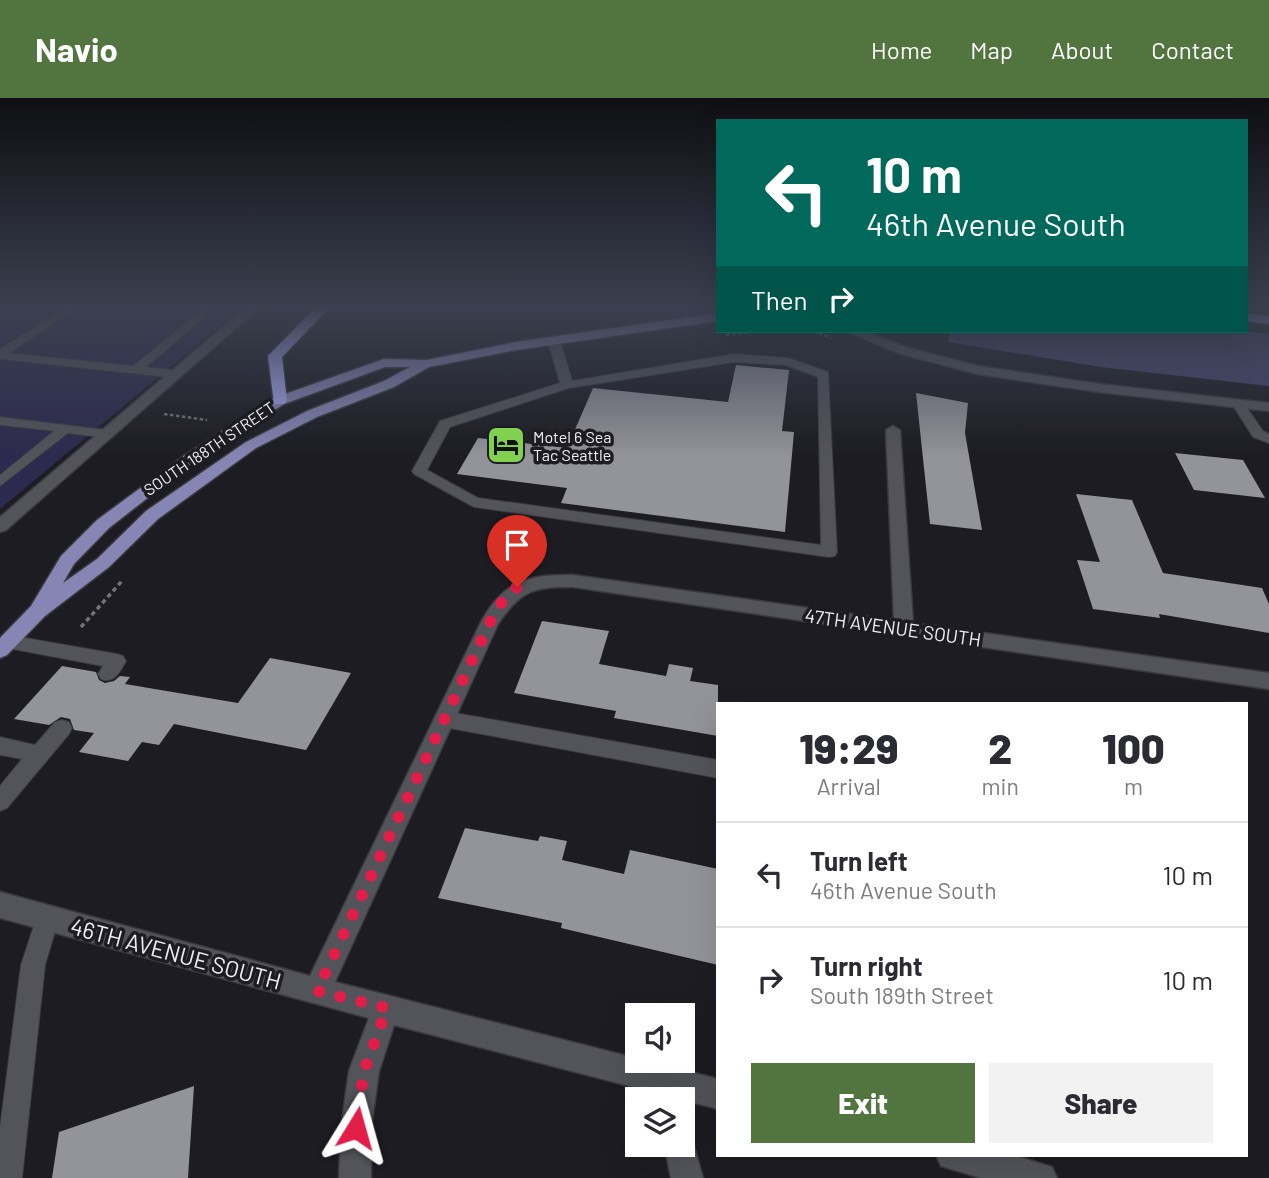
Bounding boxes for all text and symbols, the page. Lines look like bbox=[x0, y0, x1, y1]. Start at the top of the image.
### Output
text: Navio bbox=[35, 29, 118, 69]
text: Home bbox=[871, 35, 932, 64]
text: Map bbox=[970, 35, 1013, 64]
text: About bbox=[1051, 35, 1113, 64]
text: Contact bbox=[1151, 35, 1234, 64]
text: 10 m bbox=[866, 144, 962, 203]
icon: left bbox=[751, 147, 842, 238]
text: 46th Avenue South bbox=[866, 204, 1126, 242]
icon: right bbox=[822, 280, 860, 318]
text: Then bbox=[751, 284, 808, 315]
street label: SOUTH 188TH STREET bbox=[140, 397, 278, 499]
hotel icon: Motel 6 Sea Tac Seattle bbox=[485, 424, 527, 466]
place label: Motel 6 Sea Tac Seattle bbox=[533, 427, 611, 464]
pin bbox=[487, 515, 547, 587]
icon: arrive bbox=[498, 526, 536, 564]
street label: 47TH AVENUE SOUTH bbox=[803, 603, 983, 651]
text: 19:29 bbox=[799, 722, 898, 772]
text: 2 bbox=[988, 722, 1012, 772]
text: 100 bbox=[1102, 722, 1165, 772]
text: Arrival bbox=[817, 772, 881, 800]
text: min bbox=[982, 772, 1019, 800]
text: m bbox=[1124, 772, 1143, 800]
text: Turn left bbox=[810, 845, 908, 876]
icon: left bbox=[751, 856, 789, 894]
text: 10 m bbox=[1163, 859, 1213, 890]
text: 46th Avenue South bbox=[810, 876, 997, 904]
street label: 46TH AVENUE SOUTH bbox=[68, 911, 284, 995]
text: Turn right bbox=[810, 950, 923, 981]
icon: right bbox=[751, 961, 789, 999]
text: 10 m bbox=[1163, 964, 1213, 995]
text: South 189th Street bbox=[810, 981, 994, 1009]
map controls bbox=[625, 1003, 695, 1157]
button: sound bbox=[625, 1003, 695, 1073]
button: Exit bbox=[751, 1063, 975, 1143]
button: Share bbox=[989, 1063, 1213, 1143]
button: layers bbox=[625, 1087, 695, 1157]
position arrow bbox=[319, 1091, 393, 1165]

